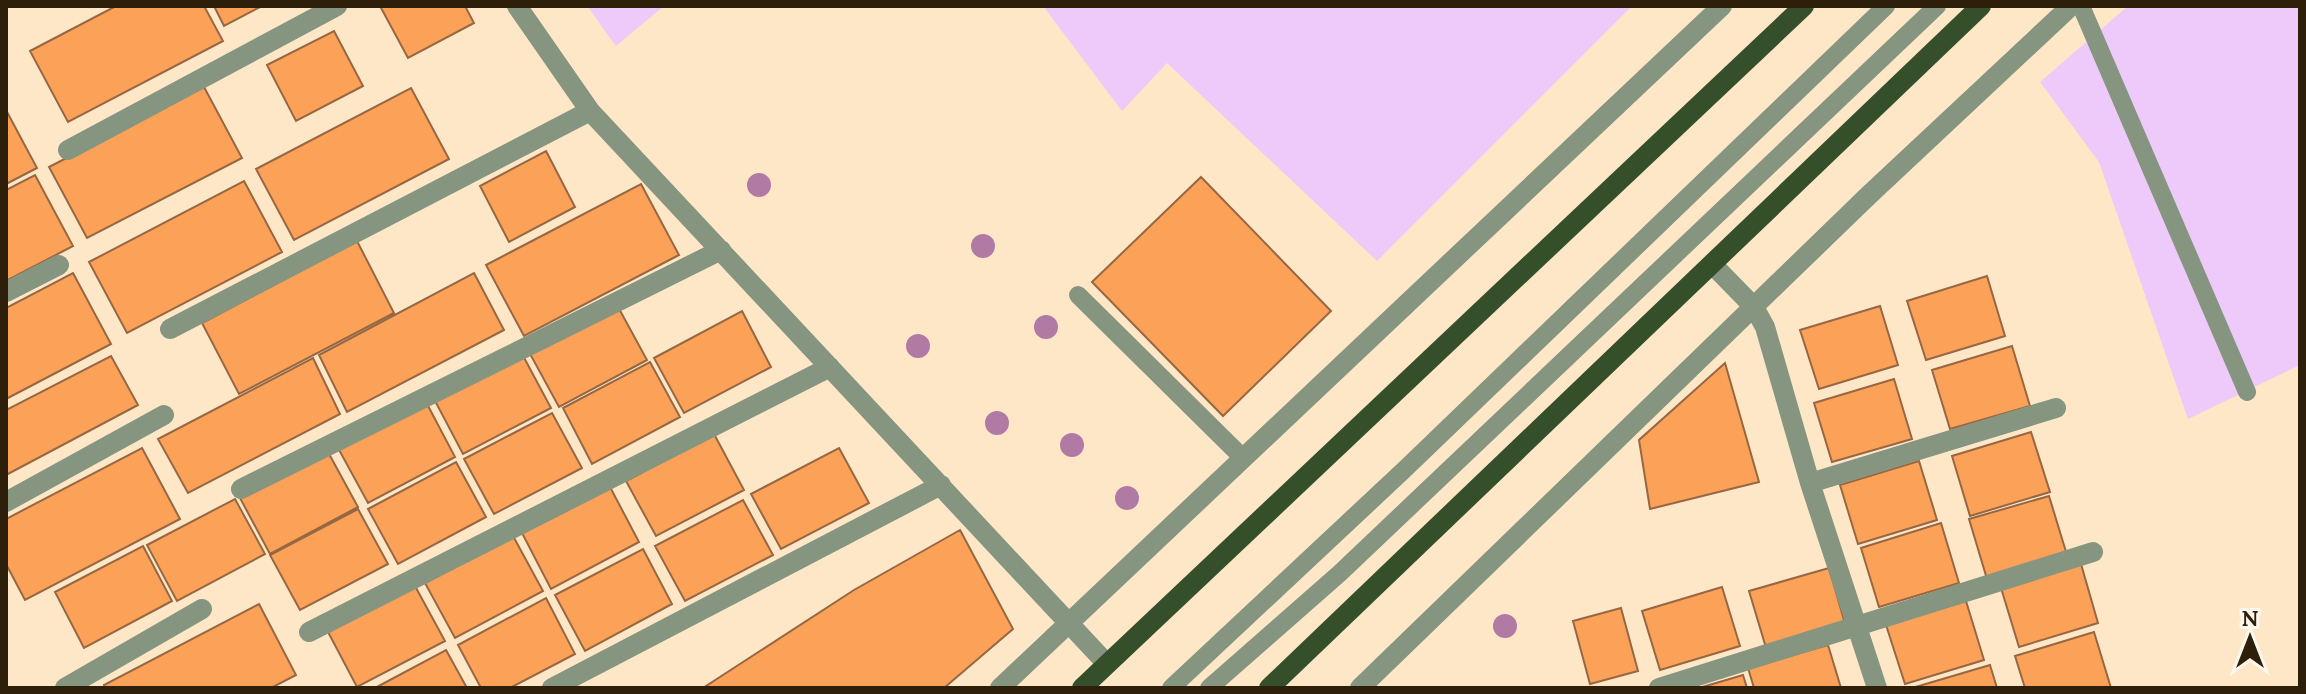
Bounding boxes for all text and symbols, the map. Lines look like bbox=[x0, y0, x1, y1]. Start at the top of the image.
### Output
north arrow bbox=[2210, 598, 2290, 678]
text: N bbox=[2241, 604, 2259, 632]

